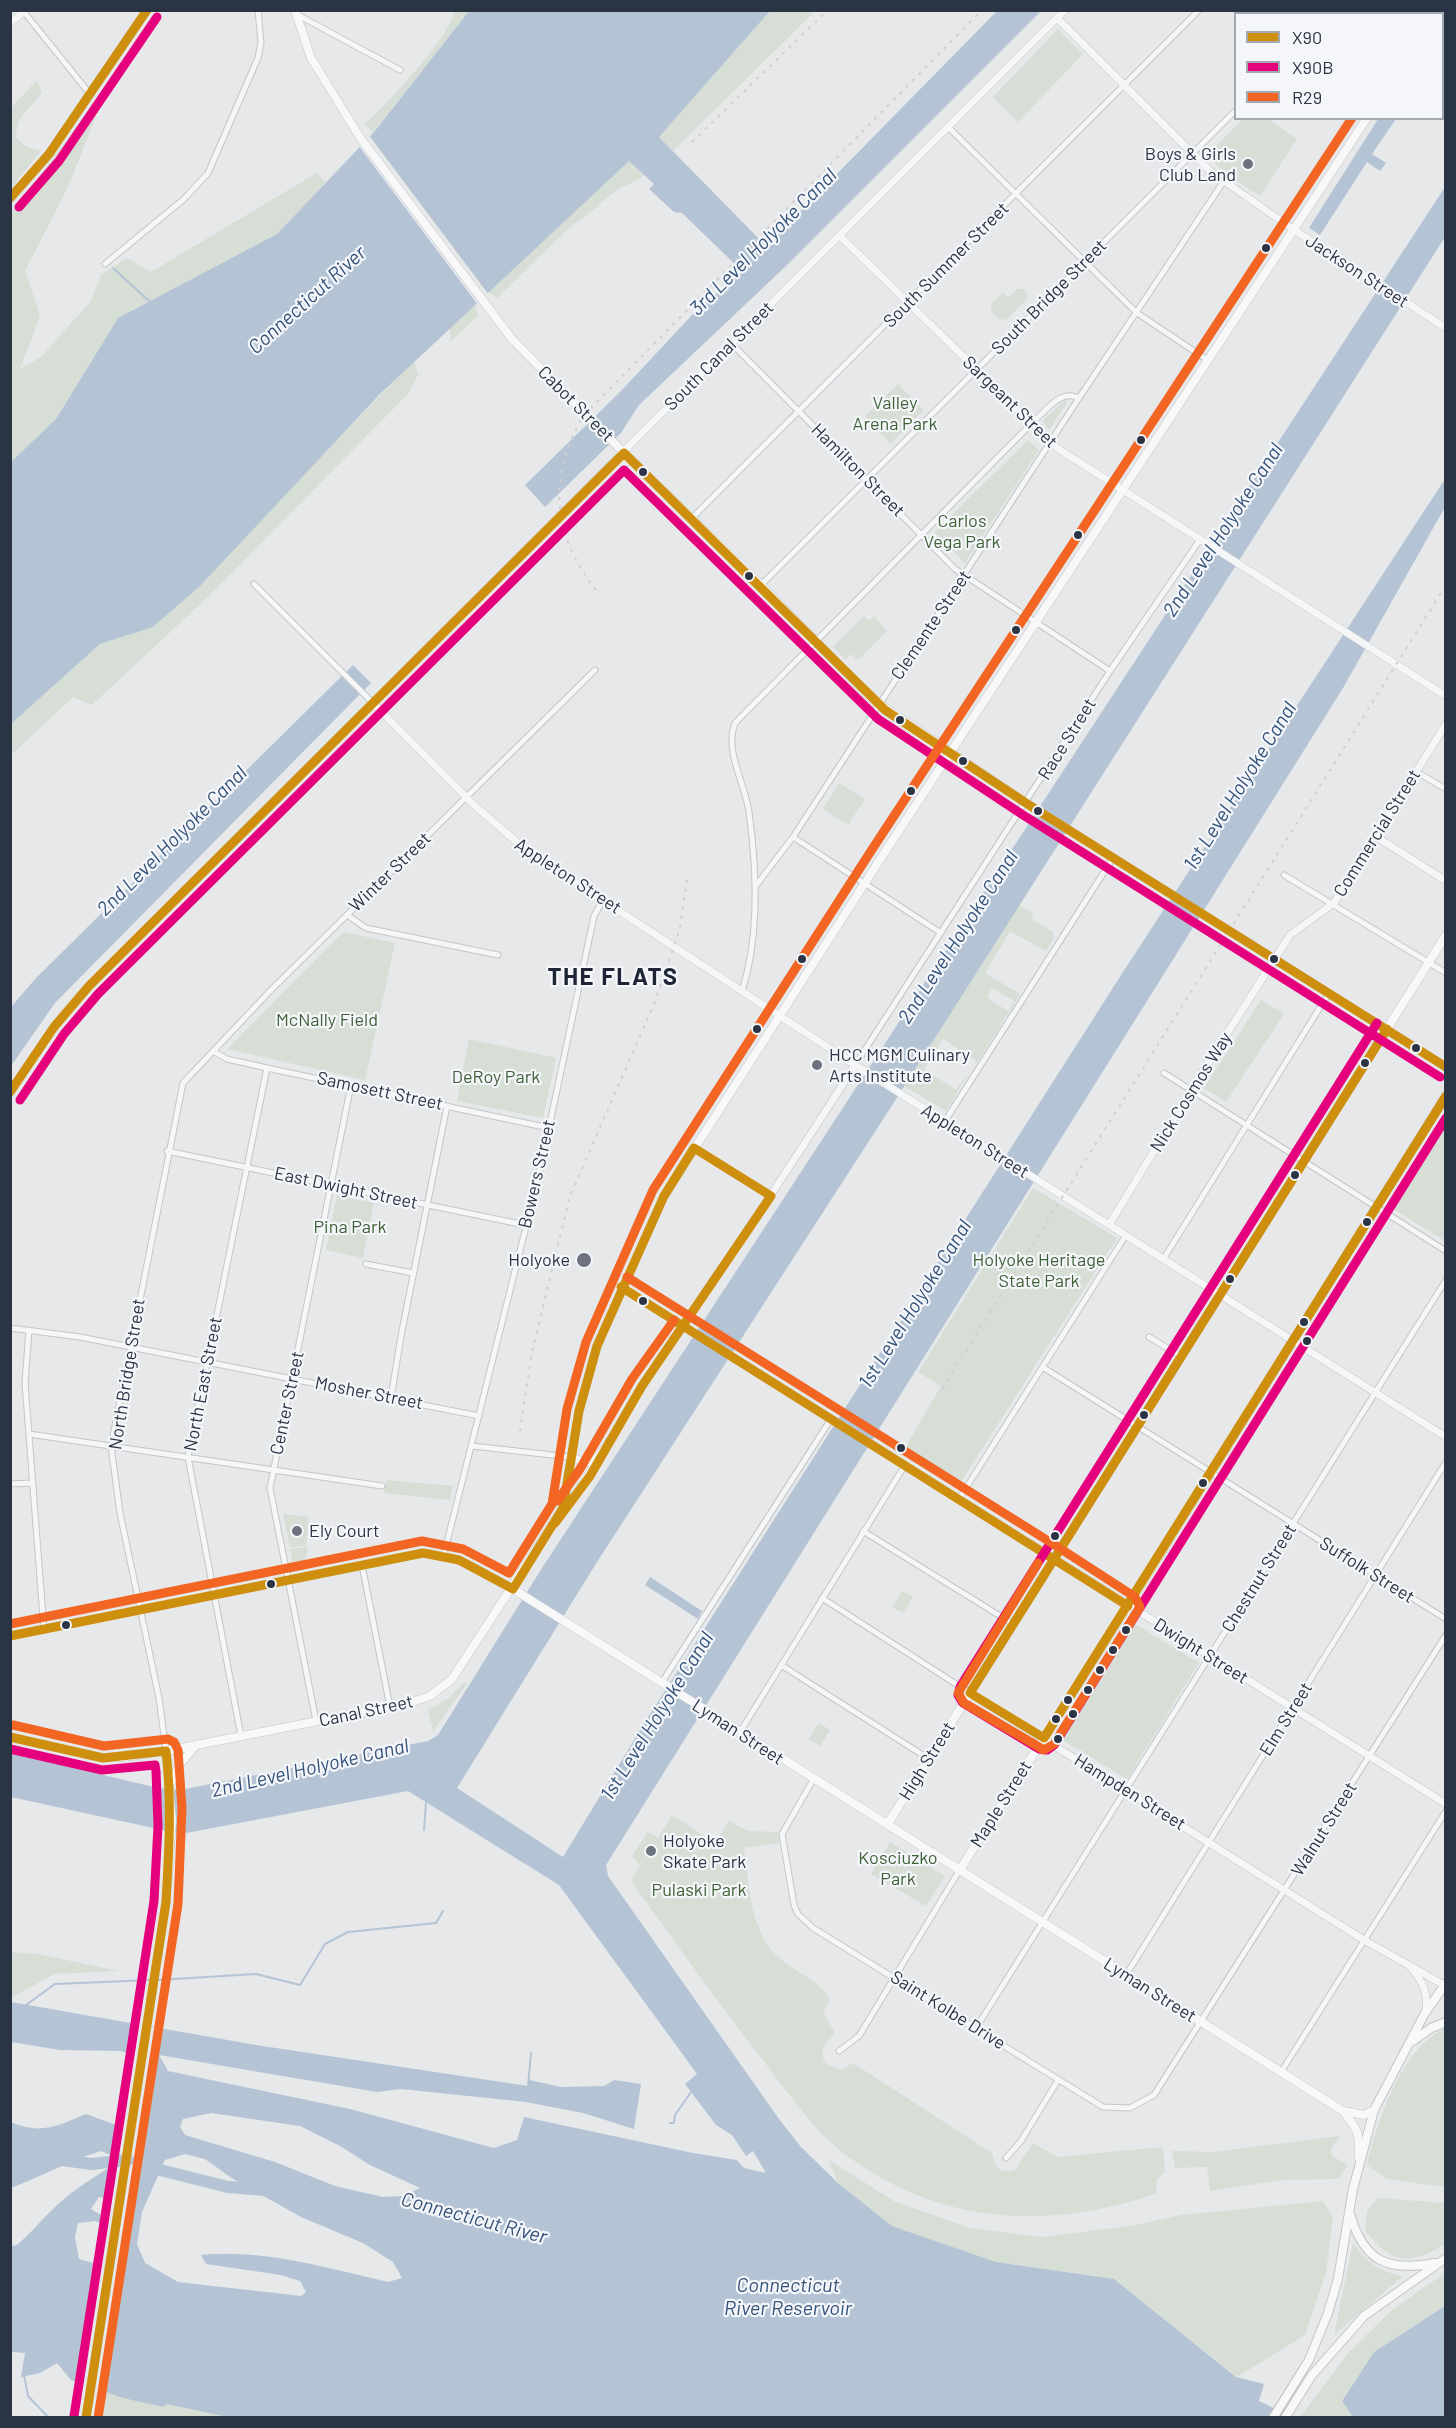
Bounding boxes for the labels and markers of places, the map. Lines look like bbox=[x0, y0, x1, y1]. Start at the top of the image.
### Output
place label: Boys & Girls Club Land bbox=[1145, 143, 1236, 186]
marker: Boys & Girls Club Land bbox=[1241, 157, 1255, 171]
unlabelled marker bbox=[1260, 242, 1272, 254]
unlabelled marker bbox=[1135, 434, 1147, 446]
unlabelled marker bbox=[637, 466, 649, 478]
unlabelled marker bbox=[1072, 529, 1084, 541]
unlabelled marker bbox=[743, 570, 755, 582]
unlabelled marker bbox=[1010, 624, 1022, 636]
unlabelled marker bbox=[894, 714, 906, 726]
unlabelled marker bbox=[957, 755, 969, 767]
unlabelled marker bbox=[905, 785, 917, 797]
unlabelled marker bbox=[1032, 805, 1044, 817]
unlabelled marker bbox=[796, 953, 808, 965]
unlabelled marker bbox=[1268, 953, 1280, 965]
unlabelled marker bbox=[751, 1023, 763, 1035]
unlabelled marker bbox=[1410, 1042, 1422, 1054]
place label: HCC MGM Culinary Arts Institute bbox=[829, 1044, 970, 1086]
unlabelled marker bbox=[1359, 1057, 1371, 1069]
marker: HCC MGM Culinary Arts Institute bbox=[810, 1058, 824, 1072]
unlabelled marker bbox=[1289, 1169, 1301, 1181]
unlabelled marker bbox=[1361, 1216, 1373, 1228]
place label: Holyoke bbox=[508, 1249, 570, 1271]
marker: Holyoke bbox=[575, 1251, 593, 1269]
unlabelled marker bbox=[1224, 1273, 1236, 1285]
unlabelled marker bbox=[637, 1295, 649, 1307]
unlabelled marker bbox=[1298, 1316, 1310, 1328]
unlabelled marker bbox=[1301, 1335, 1313, 1347]
unlabelled marker bbox=[1138, 1409, 1150, 1421]
unlabelled marker bbox=[895, 1442, 907, 1454]
unlabelled marker bbox=[1197, 1477, 1209, 1489]
place label: Ely Court bbox=[309, 1520, 380, 1542]
marker: Ely Court bbox=[290, 1524, 304, 1538]
unlabelled marker bbox=[1049, 1530, 1061, 1542]
unlabelled marker bbox=[265, 1578, 277, 1590]
unlabelled marker bbox=[60, 1619, 72, 1631]
unlabelled marker bbox=[1120, 1624, 1132, 1636]
unlabelled marker bbox=[1107, 1644, 1119, 1656]
unlabelled marker bbox=[1094, 1664, 1106, 1676]
unlabelled marker bbox=[1082, 1684, 1094, 1696]
unlabelled marker bbox=[1062, 1694, 1074, 1706]
unlabelled marker bbox=[1067, 1708, 1079, 1720]
unlabelled marker bbox=[1050, 1713, 1062, 1725]
unlabelled marker bbox=[1052, 1733, 1064, 1745]
place label: Holyoke Skate Park bbox=[663, 1830, 746, 1872]
marker: Holyoke Skate Park bbox=[644, 1844, 658, 1858]

